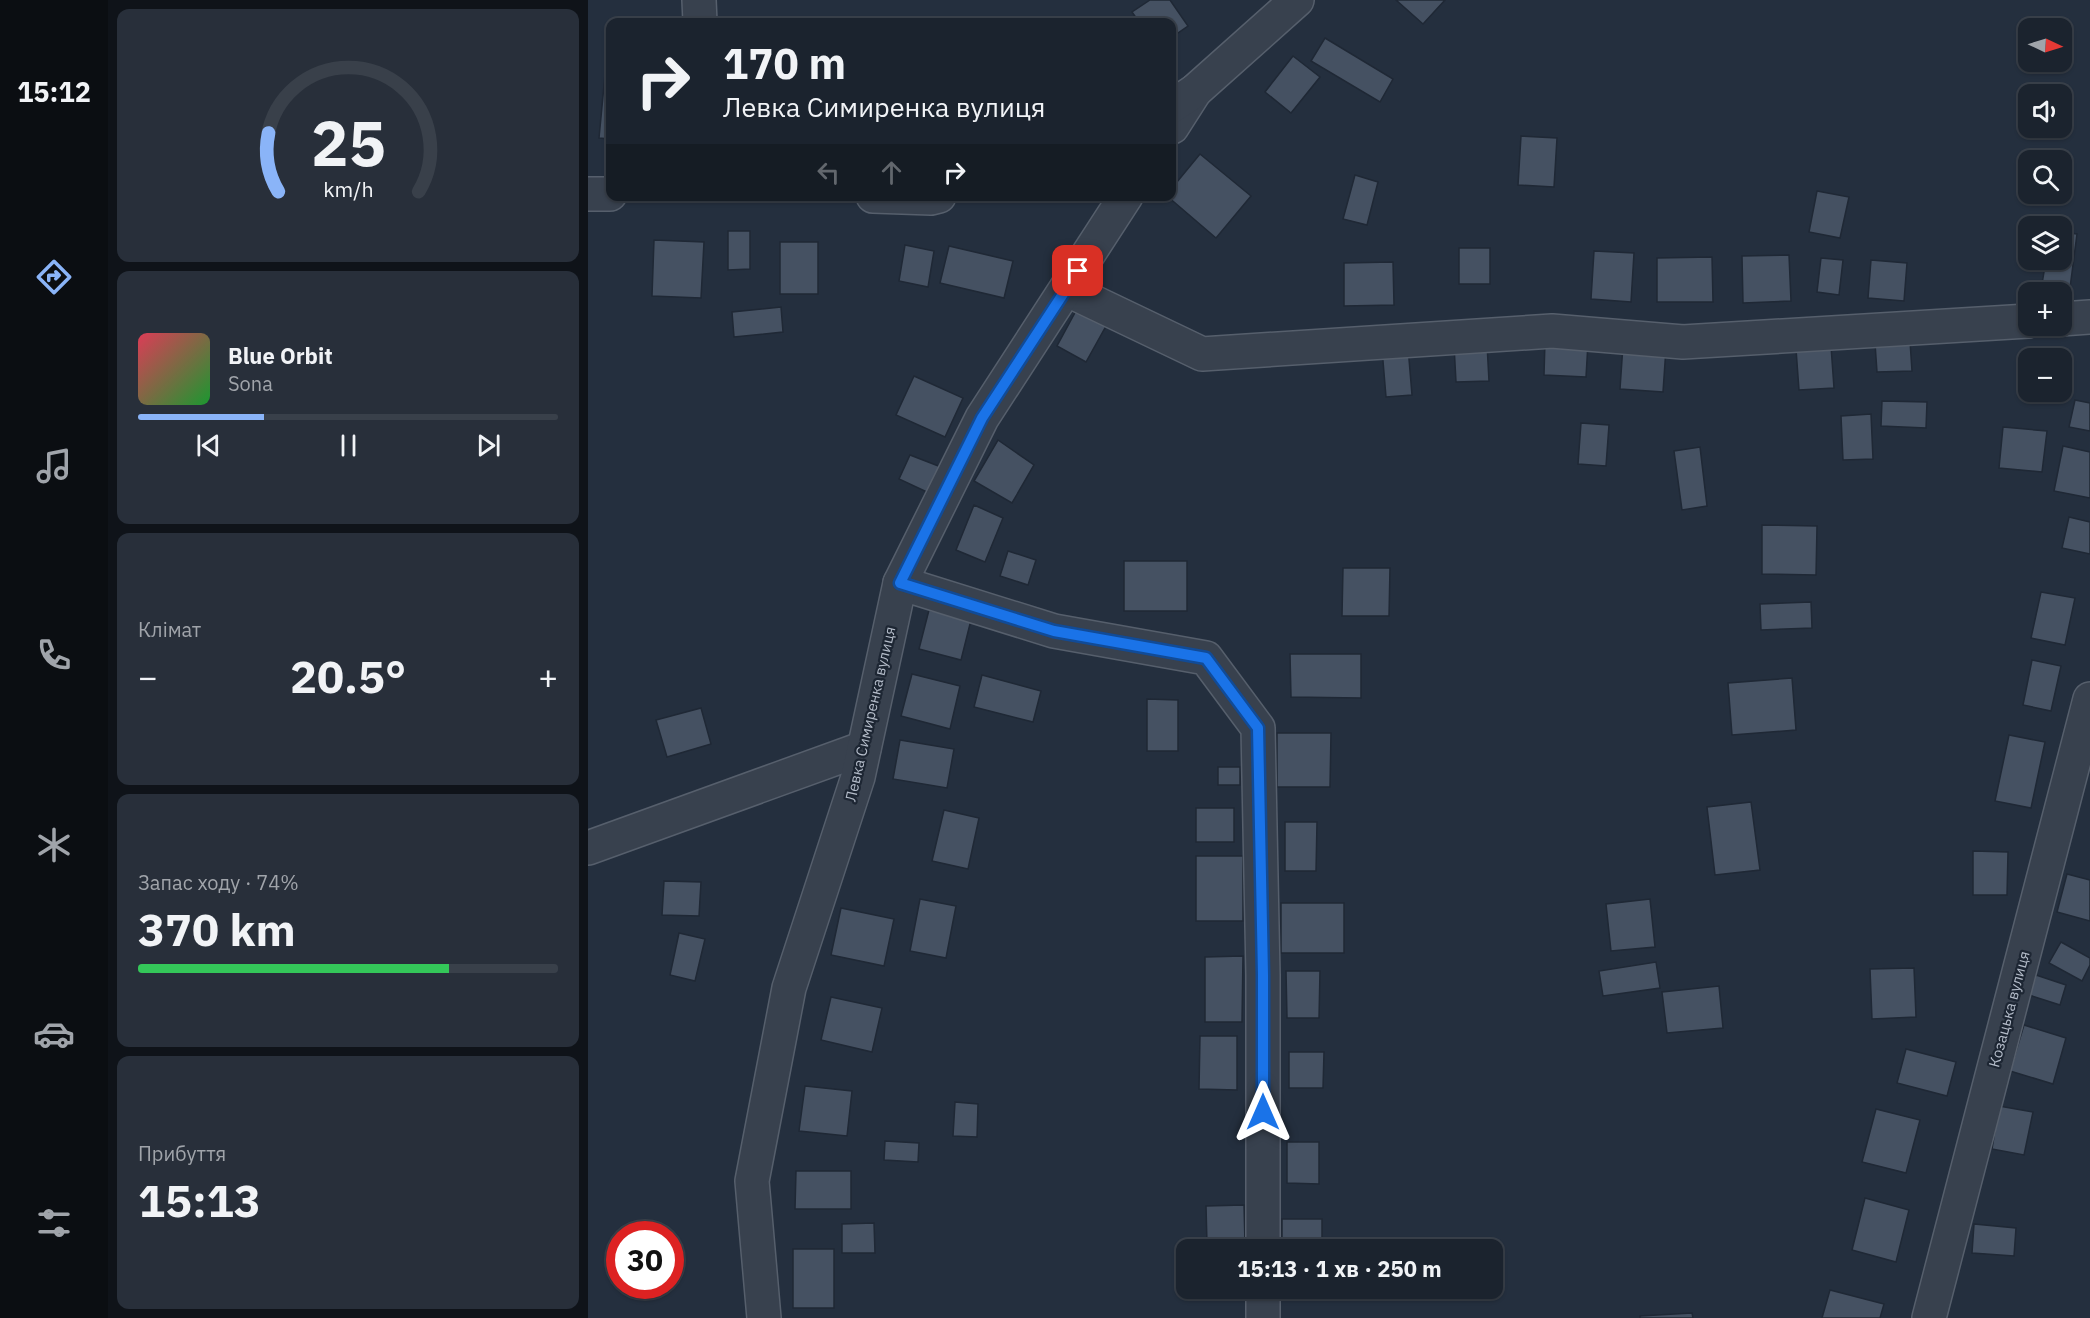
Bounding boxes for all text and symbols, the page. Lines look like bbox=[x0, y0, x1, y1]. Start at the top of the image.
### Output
north arrow bbox=[2018, 18, 2072, 72]
map controls bbox=[2018, 18, 2072, 402]
text: 170 m bbox=[723, 36, 846, 91]
icon: right bbox=[624, 42, 702, 120]
text: 15:12 bbox=[17, 74, 91, 109]
button: sound bbox=[2018, 84, 2072, 138]
text: Левка Симиренка вулиця bbox=[723, 89, 1045, 124]
text: 25 bbox=[311, 103, 385, 184]
button: search bbox=[2018, 150, 2072, 204]
icon: left bbox=[812, 156, 845, 189]
icon: ahead bbox=[875, 156, 908, 189]
icon: right bbox=[938, 156, 971, 189]
text: km/h bbox=[323, 176, 373, 204]
button: layers bbox=[2018, 216, 2072, 270]
pin bbox=[1052, 245, 1103, 296]
icon: arrive bbox=[1061, 254, 1094, 287]
icon: directions bbox=[33, 256, 75, 298]
button: + bbox=[2018, 282, 2072, 336]
text: Blue Orbit bbox=[228, 341, 333, 370]
button: − bbox=[2018, 348, 2072, 402]
text: Sona bbox=[228, 370, 273, 397]
icon: previous bbox=[192, 429, 225, 462]
icon: pause bbox=[332, 429, 365, 462]
icon: next bbox=[472, 429, 505, 462]
icon: music bbox=[33, 445, 75, 487]
text: Клімат bbox=[138, 616, 201, 643]
street label: Левка Симиренка вулиця bbox=[841, 625, 899, 803]
icon: phone bbox=[33, 634, 75, 676]
text: 20.5° bbox=[290, 647, 406, 705]
text: − bbox=[138, 655, 158, 698]
text: + bbox=[538, 655, 558, 698]
icon: climate bbox=[33, 824, 75, 866]
text: Запас ходу · 74% bbox=[138, 869, 299, 896]
text: 370 km bbox=[138, 900, 296, 958]
street label: Козацька вулиця bbox=[1984, 949, 2034, 1069]
icon: car bbox=[33, 1013, 75, 1055]
position arrow bbox=[1231, 1080, 1295, 1144]
text: Прибуття bbox=[138, 1140, 226, 1167]
text: 15:13 bbox=[138, 1171, 261, 1229]
icon: filters bbox=[33, 1202, 75, 1244]
speed limit sign: 30 bbox=[606, 1221, 684, 1299]
text: 15:13 · 1 хв · 250 m bbox=[1237, 1254, 1442, 1283]

